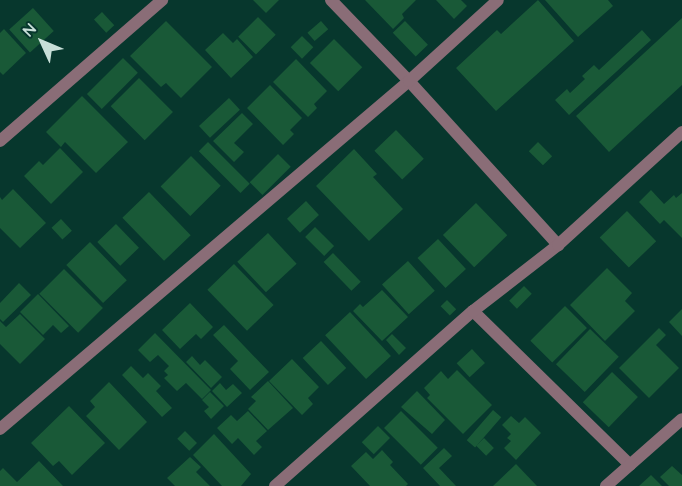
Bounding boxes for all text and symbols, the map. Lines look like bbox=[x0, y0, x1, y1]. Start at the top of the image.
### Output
north arrow bbox=[12, 12, 72, 72]
text: N bbox=[18, 18, 40, 41]

